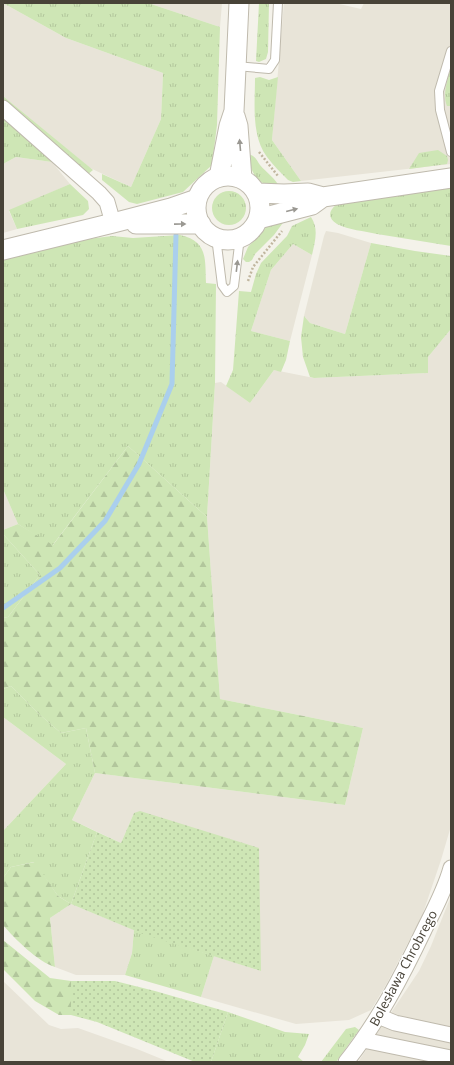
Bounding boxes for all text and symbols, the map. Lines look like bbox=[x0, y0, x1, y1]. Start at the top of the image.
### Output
one-way arrow bbox=[237, 139, 243, 151]
one-way arrow bbox=[286, 207, 298, 213]
one-way arrow bbox=[174, 221, 187, 227]
one-way arrow bbox=[234, 260, 240, 272]
street label: Bolesława Chrobrego bbox=[365, 907, 441, 1029]

